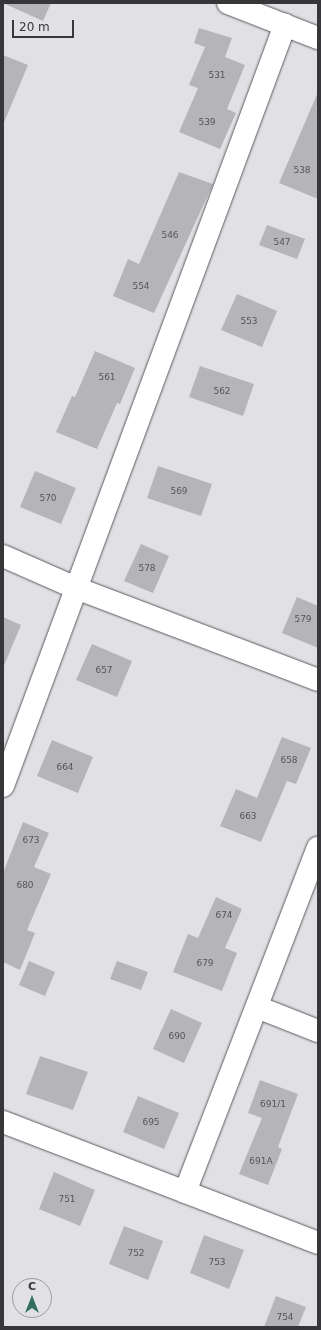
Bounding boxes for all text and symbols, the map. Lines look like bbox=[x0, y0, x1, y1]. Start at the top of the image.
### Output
scale bar bbox=[14, 12, 76, 38]
text: 20 m bbox=[19, 20, 50, 34]
house number: 531 bbox=[208, 70, 226, 80]
house number: 539 bbox=[198, 117, 216, 127]
house number: 538 bbox=[293, 165, 311, 175]
house number: 546 bbox=[161, 230, 179, 240]
house number: 547 bbox=[273, 237, 291, 247]
house number: 554 bbox=[132, 281, 150, 291]
house number: 553 bbox=[240, 316, 258, 326]
house number: 561 bbox=[98, 372, 116, 382]
house number: 562 bbox=[213, 386, 231, 396]
house number: 569 bbox=[170, 486, 188, 496]
house number: 570 bbox=[39, 493, 57, 503]
house number: 578 bbox=[138, 563, 156, 573]
house number: 579 bbox=[294, 614, 312, 624]
house number: 657 bbox=[95, 665, 113, 675]
house number: 658 bbox=[280, 755, 298, 765]
house number: 664 bbox=[56, 762, 74, 772]
house number: 663 bbox=[239, 811, 257, 821]
house number: 673 bbox=[22, 835, 40, 845]
house number: 680 bbox=[16, 880, 34, 890]
house number: 674 bbox=[215, 910, 233, 920]
house number: 679 bbox=[196, 958, 214, 968]
house number: 690 bbox=[168, 1031, 186, 1041]
house number: 691/1 bbox=[260, 1099, 286, 1109]
house number: 695 bbox=[142, 1117, 160, 1127]
house number: 691А bbox=[249, 1156, 273, 1166]
house number: 751 bbox=[58, 1194, 76, 1204]
house number: 752 bbox=[127, 1248, 145, 1258]
house number: 753 bbox=[208, 1257, 226, 1267]
north arrow bbox=[12, 1278, 52, 1318]
text: С bbox=[28, 1280, 36, 1293]
house number: 754 bbox=[276, 1312, 294, 1322]

